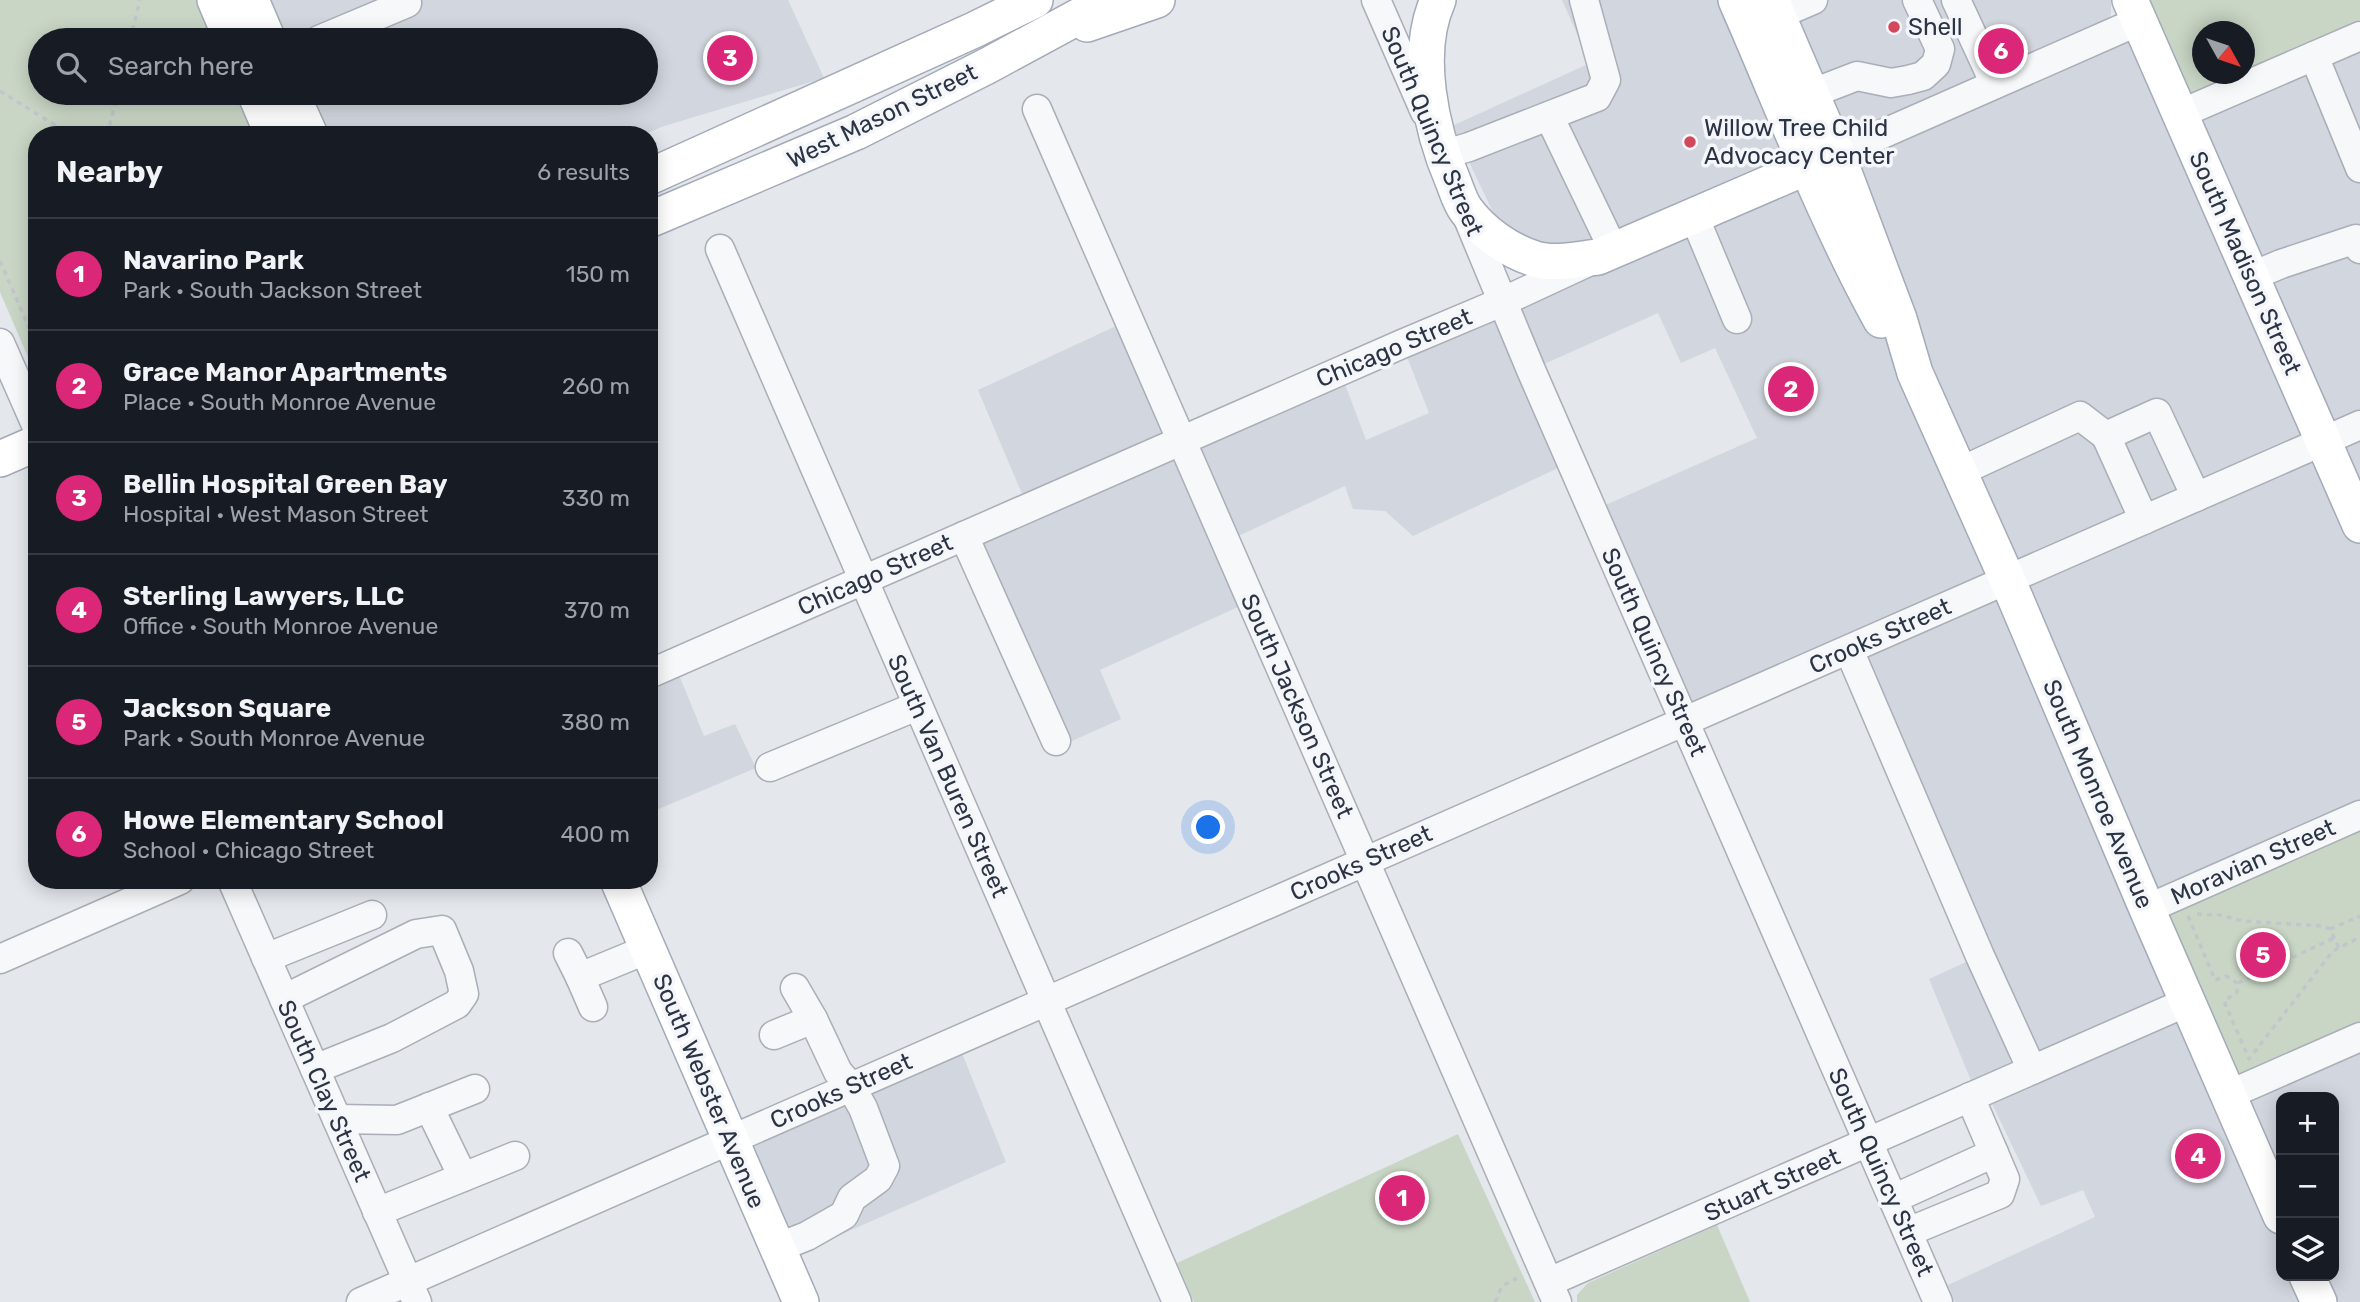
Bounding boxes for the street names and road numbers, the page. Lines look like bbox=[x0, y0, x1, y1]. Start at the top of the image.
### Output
street label: South Quincy Street bbox=[1375, 22, 1489, 240]
street label: West Mason Street bbox=[782, 58, 982, 174]
street label: South Madison Street bbox=[2183, 147, 2307, 379]
street label: Chicago Street bbox=[1312, 303, 1476, 393]
street label: Chicago Street bbox=[793, 528, 957, 622]
street label: South Quincy Street bbox=[1595, 544, 1713, 760]
street label: South Jackson Street bbox=[1235, 589, 1359, 823]
street label: Crooks Street bbox=[1805, 592, 1955, 680]
street label: South Van Buren Street bbox=[882, 650, 1014, 902]
street label: South Monroe Avenue bbox=[2037, 675, 2159, 913]
street label: Moravian Street bbox=[2166, 813, 2340, 911]
street label: Crooks Street bbox=[1286, 819, 1436, 907]
street label: South Webster Avenue bbox=[647, 970, 771, 1212]
street label: South Clay Street bbox=[271, 996, 377, 1186]
street label: Crooks Street bbox=[766, 1047, 916, 1135]
street label: South Quincy Street bbox=[1822, 1064, 1940, 1280]
street label: Stuart Street bbox=[1700, 1143, 1844, 1227]

